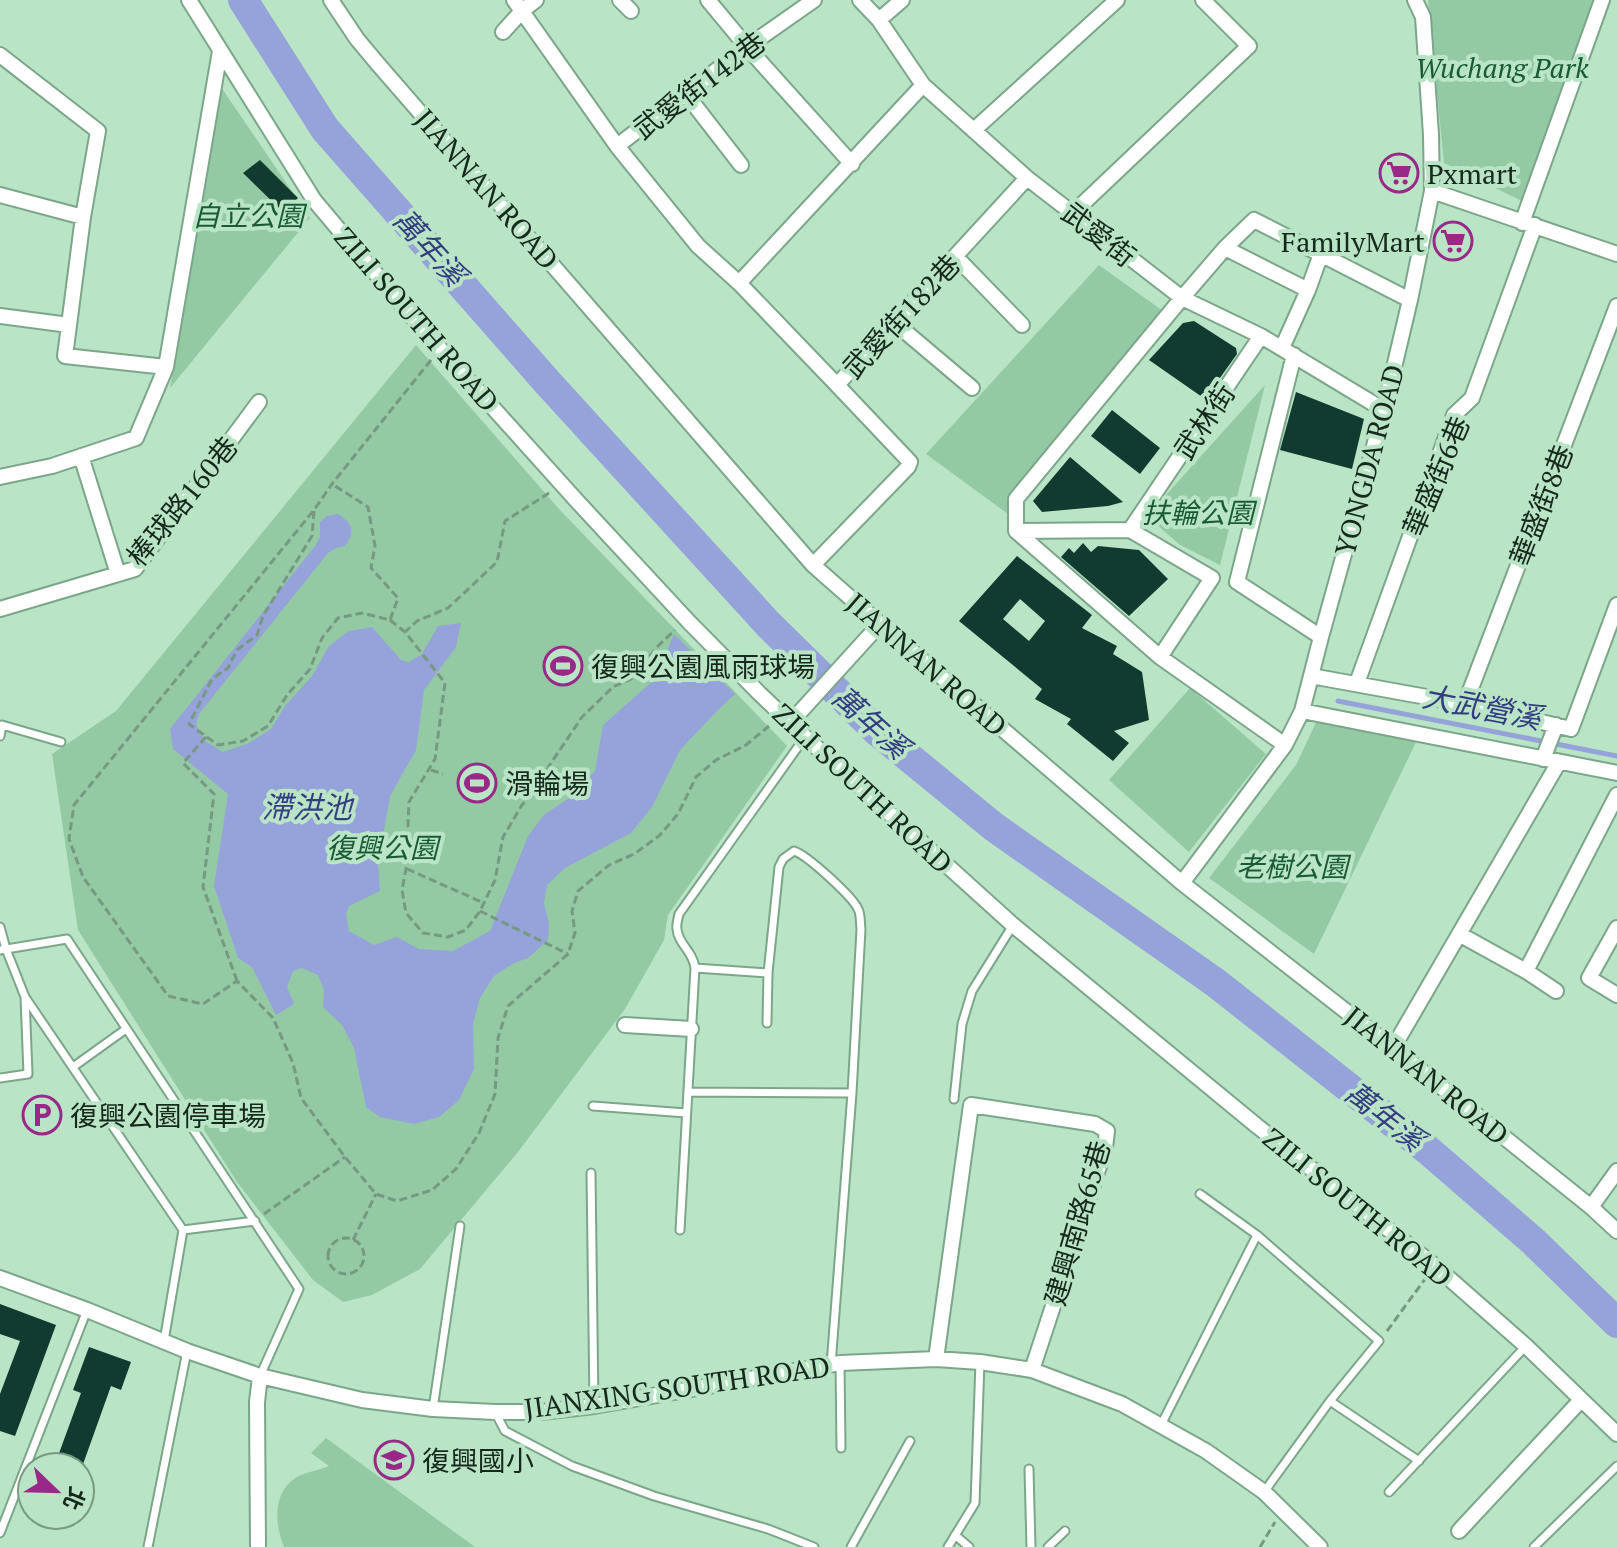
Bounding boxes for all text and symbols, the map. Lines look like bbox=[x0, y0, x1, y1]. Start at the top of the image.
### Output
street label: 武愛街142巷 bbox=[625, 23, 773, 147]
park label: Wuchang Park bbox=[1415, 49, 1589, 86]
street label: JIANNAN ROAD bbox=[407, 101, 567, 277]
supermarket icon: Pxmart bbox=[1378, 152, 1420, 194]
place label: Pxmart bbox=[1427, 155, 1518, 192]
street label: 武愛街 bbox=[1055, 194, 1143, 274]
park label: 自立公園 bbox=[192, 197, 308, 234]
water label: 萬年溪 bbox=[385, 200, 478, 297]
street label: ZILI SOUTH ROAD bbox=[327, 219, 507, 419]
supermarket icon: FamilyMart bbox=[1432, 220, 1474, 262]
place label: FamilyMart bbox=[1281, 223, 1426, 260]
street label: 武愛街182巷 bbox=[834, 246, 968, 386]
street label: YONGDA ROAD bbox=[1326, 360, 1412, 560]
street label: 武林街 bbox=[1165, 376, 1243, 466]
street label: 華盛街6巷 bbox=[1394, 410, 1478, 542]
street label: 棒球路160巷 bbox=[118, 428, 246, 574]
street label: 華盛街8巷 bbox=[1501, 439, 1581, 571]
park label: 扶輪公園 bbox=[1142, 494, 1258, 531]
street label: JIANNAN ROAD bbox=[839, 584, 1015, 744]
sports icon: 復興公園風雨球場 bbox=[542, 645, 584, 687]
place label: 復興公園風雨球場 bbox=[591, 648, 815, 685]
water label: 大武營溪 bbox=[1419, 676, 1549, 739]
water label: 萬年溪 bbox=[824, 677, 921, 770]
street label: ZILI SOUTH ROAD bbox=[765, 695, 961, 881]
sports icon: 滑輪場 bbox=[456, 762, 498, 804]
place label: 滑輪場 bbox=[505, 765, 589, 802]
water label: 滯洪池 bbox=[262, 787, 355, 827]
park label: 復興公園 bbox=[326, 829, 442, 866]
park label: 老樹公園 bbox=[1236, 848, 1352, 885]
street label: JIANNAN ROAD bbox=[1337, 997, 1517, 1153]
water label: 萬年溪 bbox=[1337, 1073, 1436, 1162]
parking icon: 復興公園停車場 bbox=[21, 1094, 63, 1136]
place label: 復興公園停車場 bbox=[70, 1097, 266, 1134]
street label: ZILI SOUTH ROAD bbox=[1256, 1119, 1460, 1295]
street label: 建興南路65巷 bbox=[1036, 1136, 1118, 1310]
street label: JIANXING SOUTH ROAD bbox=[522, 1347, 832, 1427]
school or university icon: 復興國小 bbox=[373, 1439, 415, 1481]
place label: 復興國小 bbox=[422, 1442, 534, 1479]
north arrow bbox=[16, 1451, 96, 1531]
text: 北 bbox=[57, 1483, 93, 1515]

